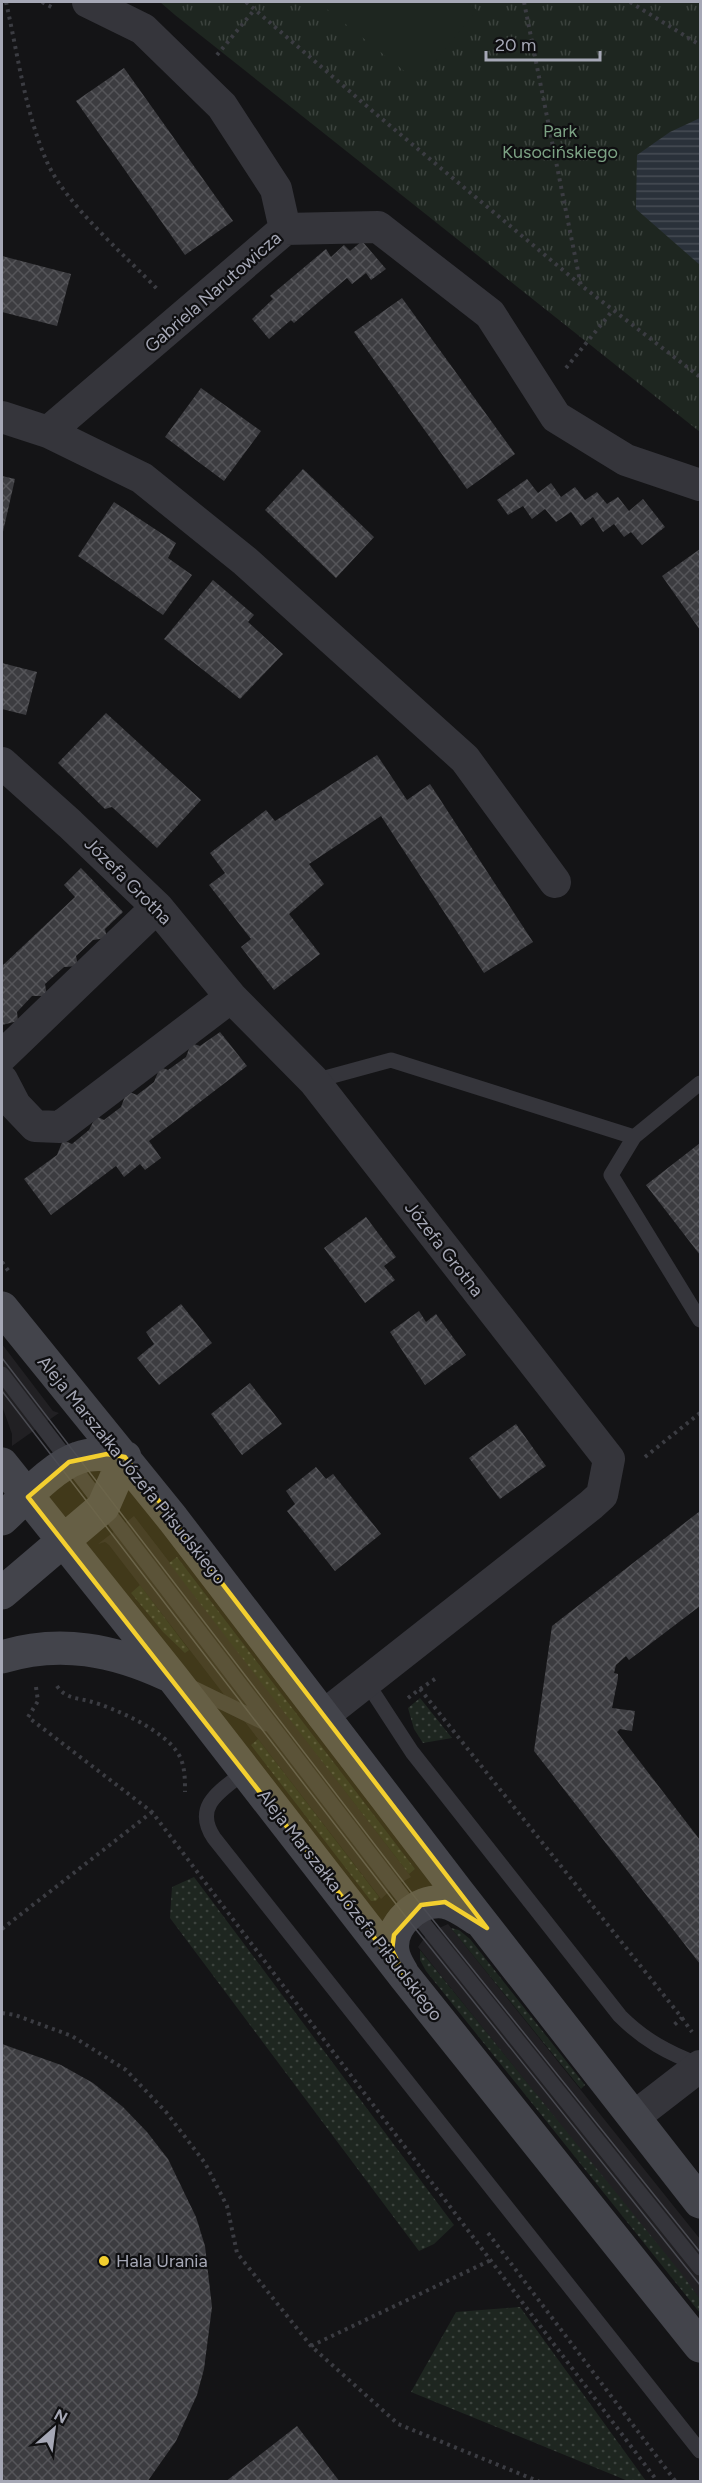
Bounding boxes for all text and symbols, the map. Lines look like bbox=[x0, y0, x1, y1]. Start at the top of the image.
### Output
scale bar bbox=[486, 24, 600, 62]
text: 20 m bbox=[495, 34, 536, 56]
park label: Park Kusocińskiego bbox=[502, 120, 618, 163]
street label: Gabriela Narutowicza bbox=[140, 227, 286, 357]
street label: Józefa Grotha bbox=[80, 833, 176, 929]
street label: Józefa Grotha bbox=[400, 1197, 488, 1301]
street label: Aleja Marszałka Józefa Piłsudskiego bbox=[33, 1351, 231, 1589]
street label: Aleja Marszałka Józefa Piłsudskiego bbox=[253, 1785, 447, 2025]
place label: Hala Urania bbox=[116, 2250, 208, 2272]
marker: Hala Urania bbox=[97, 2254, 111, 2268]
north arrow bbox=[24, 2399, 84, 2459]
text: N bbox=[51, 2405, 71, 2427]

